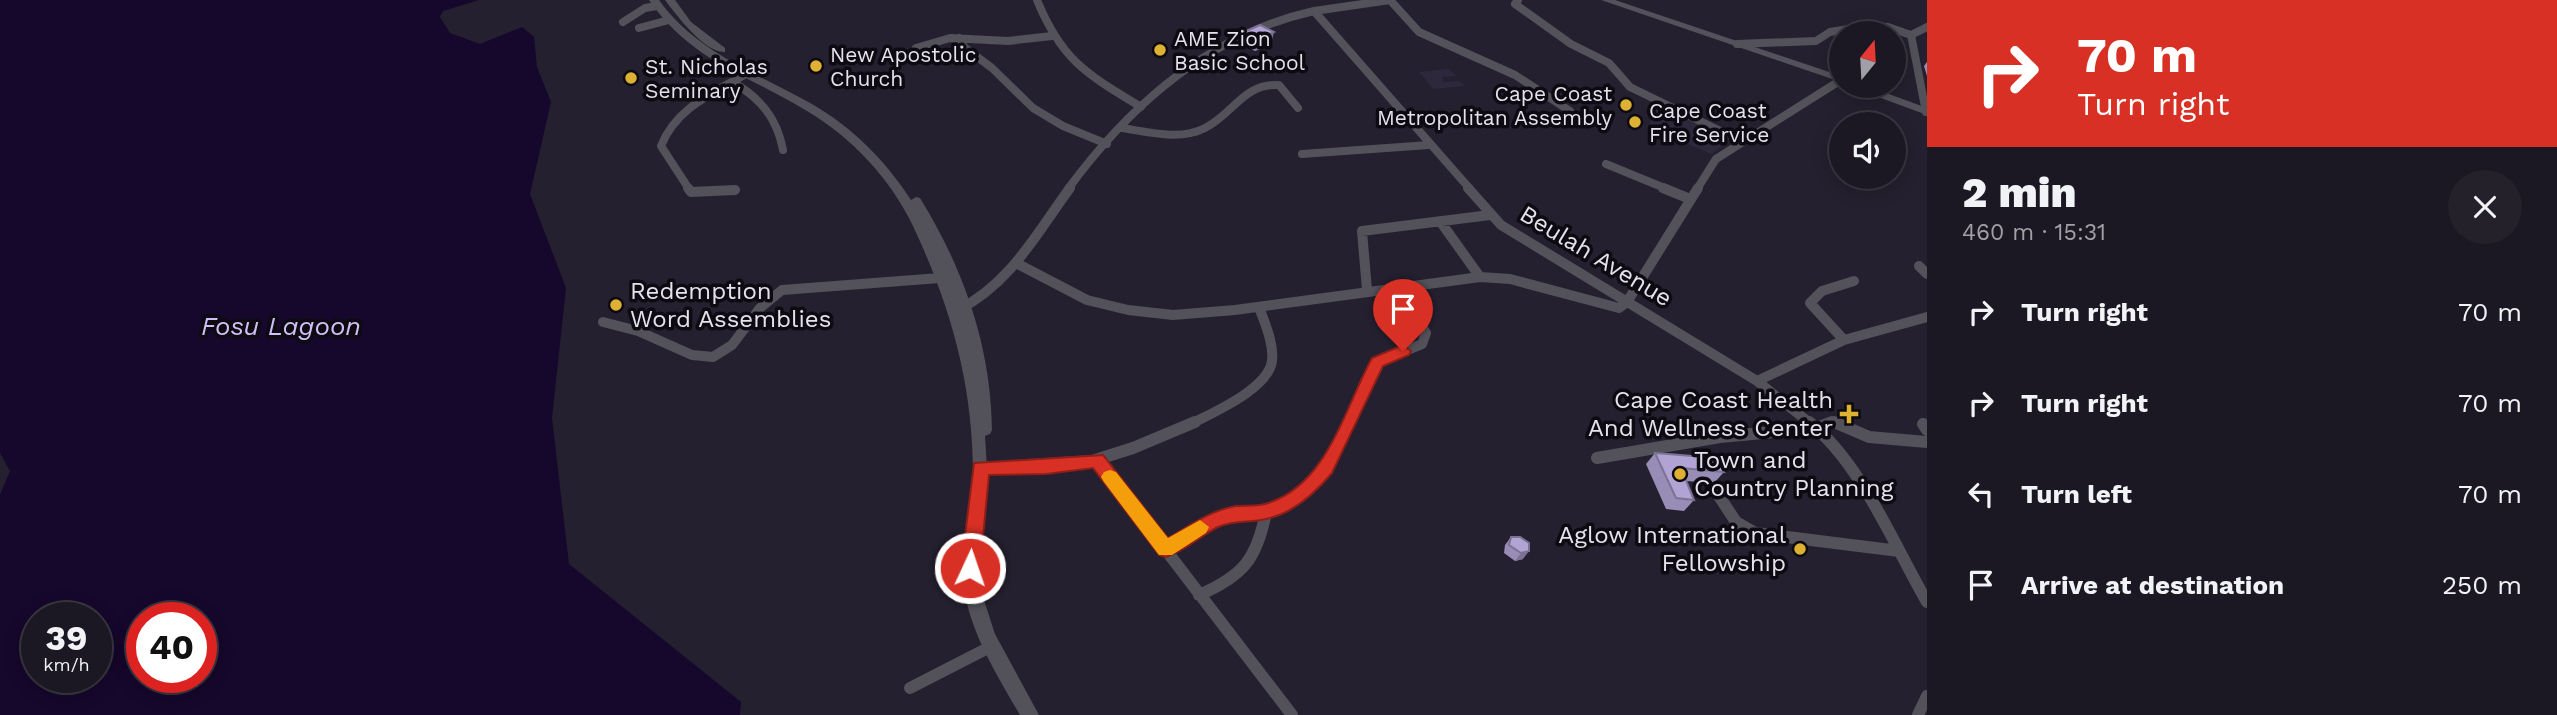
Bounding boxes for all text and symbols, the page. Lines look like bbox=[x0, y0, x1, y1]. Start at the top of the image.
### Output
north arrow bbox=[1829, 21, 1906, 98]
map controls bbox=[1829, 21, 1906, 189]
place label: AME Zion Basic School bbox=[1174, 26, 1306, 75]
text: 70 m bbox=[2077, 26, 2197, 84]
icon: right bbox=[1962, 28, 2053, 119]
place label: New Apostolic Church bbox=[830, 42, 976, 91]
marker: AME Zion Basic School bbox=[1152, 42, 1168, 58]
place label: St. Nicholas Seminary bbox=[645, 54, 768, 103]
marker: New Apostolic Church bbox=[808, 58, 824, 74]
marker: St. Nicholas Seminary bbox=[623, 70, 639, 86]
place label: Cape Coast Metropolitan Assembly bbox=[1377, 81, 1612, 130]
text: Turn right bbox=[2077, 85, 2229, 123]
marker: Cape Coast Metropolitan Assembly bbox=[1618, 97, 1634, 113]
place label: Cape Coast Fire Service bbox=[1649, 98, 1769, 147]
button: sound bbox=[1829, 112, 1906, 189]
marker: Cape Coast Fire Service bbox=[1627, 114, 1643, 130]
text: 2 min bbox=[1962, 168, 2076, 217]
button: close bbox=[2448, 170, 2522, 244]
street label: Beulah Avenue bbox=[1515, 200, 1677, 312]
text: 460 m · 15:31 bbox=[1962, 219, 2106, 246]
place label: Redemption Word Assemblies bbox=[630, 277, 831, 333]
pin bbox=[1373, 279, 1433, 351]
icon: arrive bbox=[1384, 290, 1422, 328]
icon: right bbox=[1962, 293, 2000, 331]
marker: Redemption Word Assemblies bbox=[608, 297, 624, 313]
text: Turn right bbox=[2021, 297, 2148, 327]
text: 70 m bbox=[2458, 297, 2522, 327]
water label: Fosu Lagoon bbox=[201, 311, 361, 341]
icon: right bbox=[1962, 384, 2000, 422]
place label: Cape Coast Health And Wellness Center bbox=[1588, 386, 1833, 442]
text: Turn right bbox=[2021, 388, 2148, 418]
text: 70 m bbox=[2458, 388, 2522, 418]
marker: Cape Coast Health And Wellness Center bbox=[1839, 404, 1859, 424]
place label: Town and Country Planning bbox=[1694, 446, 1894, 502]
marker: Town and Country Planning bbox=[1672, 466, 1688, 482]
icon: left bbox=[1962, 475, 2000, 513]
text: Turn left bbox=[2021, 479, 2132, 509]
text: 70 m bbox=[2458, 479, 2522, 509]
place label: Aglow International Fellowship bbox=[1558, 521, 1787, 577]
position arrow bbox=[933, 531, 1007, 605]
marker: Aglow International Fellowship bbox=[1792, 541, 1808, 557]
icon: arrive bbox=[1962, 566, 2000, 604]
text: Arrive at destination bbox=[2021, 570, 2284, 600]
text: 250 m bbox=[2442, 570, 2522, 600]
speed limit sign: 40 bbox=[126, 602, 217, 693]
text: 39 bbox=[45, 617, 88, 659]
text: km/h bbox=[43, 654, 90, 675]

